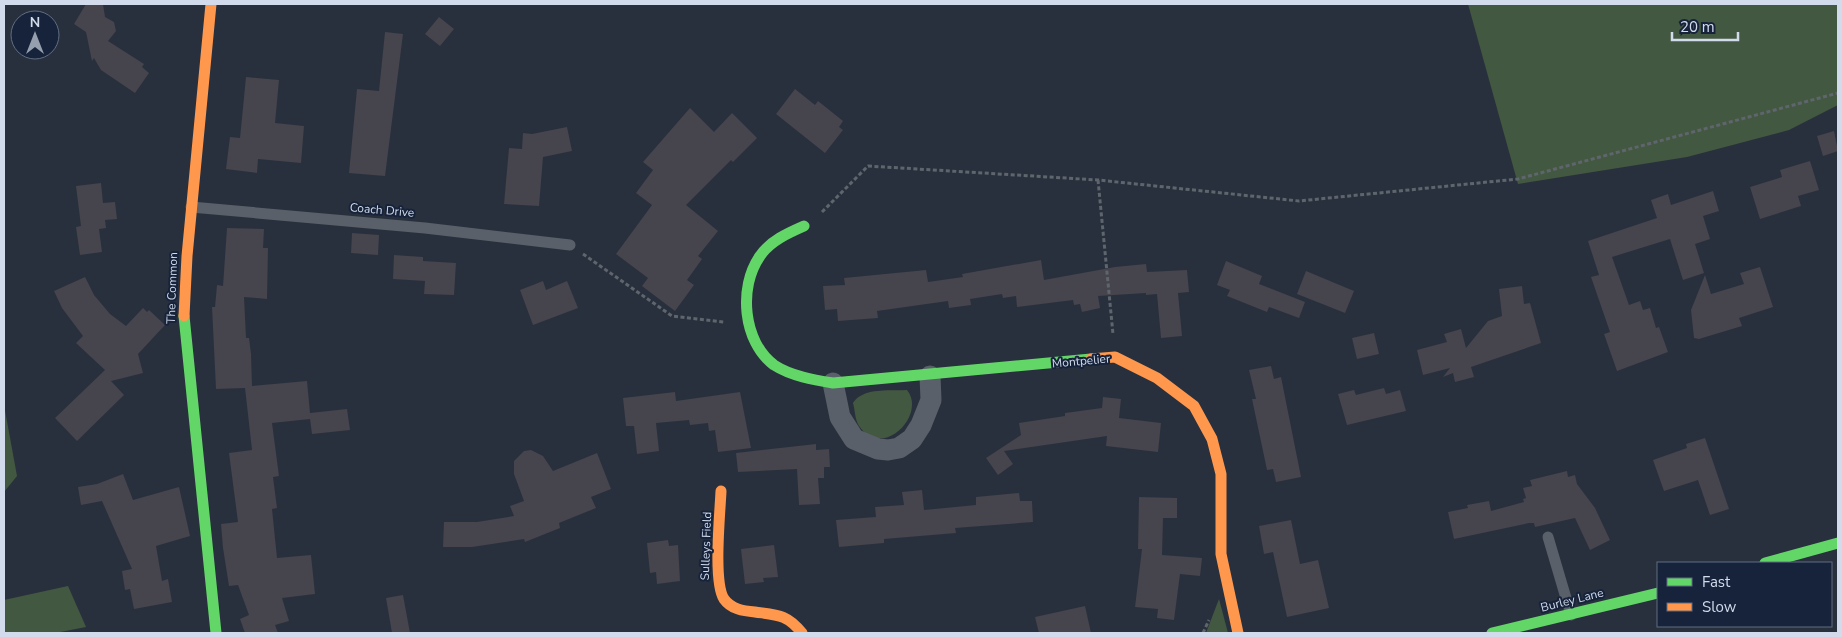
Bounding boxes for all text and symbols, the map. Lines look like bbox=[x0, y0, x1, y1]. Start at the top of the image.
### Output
north arrow bbox=[10, 10, 60, 60]
scale bar bbox=[1672, 10, 1738, 42]
text: N bbox=[30, 13, 40, 32]
text: 20 m bbox=[1680, 17, 1715, 37]
street label: Coach Drive bbox=[349, 199, 415, 221]
street label: The Common bbox=[163, 252, 181, 324]
street label: Montpelier bbox=[1051, 350, 1111, 372]
street label: Sulleys Field bbox=[697, 511, 715, 581]
legend bbox=[1657, 562, 1832, 627]
text: Fast bbox=[1702, 572, 1731, 592]
street label: Burley Lane bbox=[1539, 584, 1605, 616]
text: Slow bbox=[1702, 597, 1737, 617]

